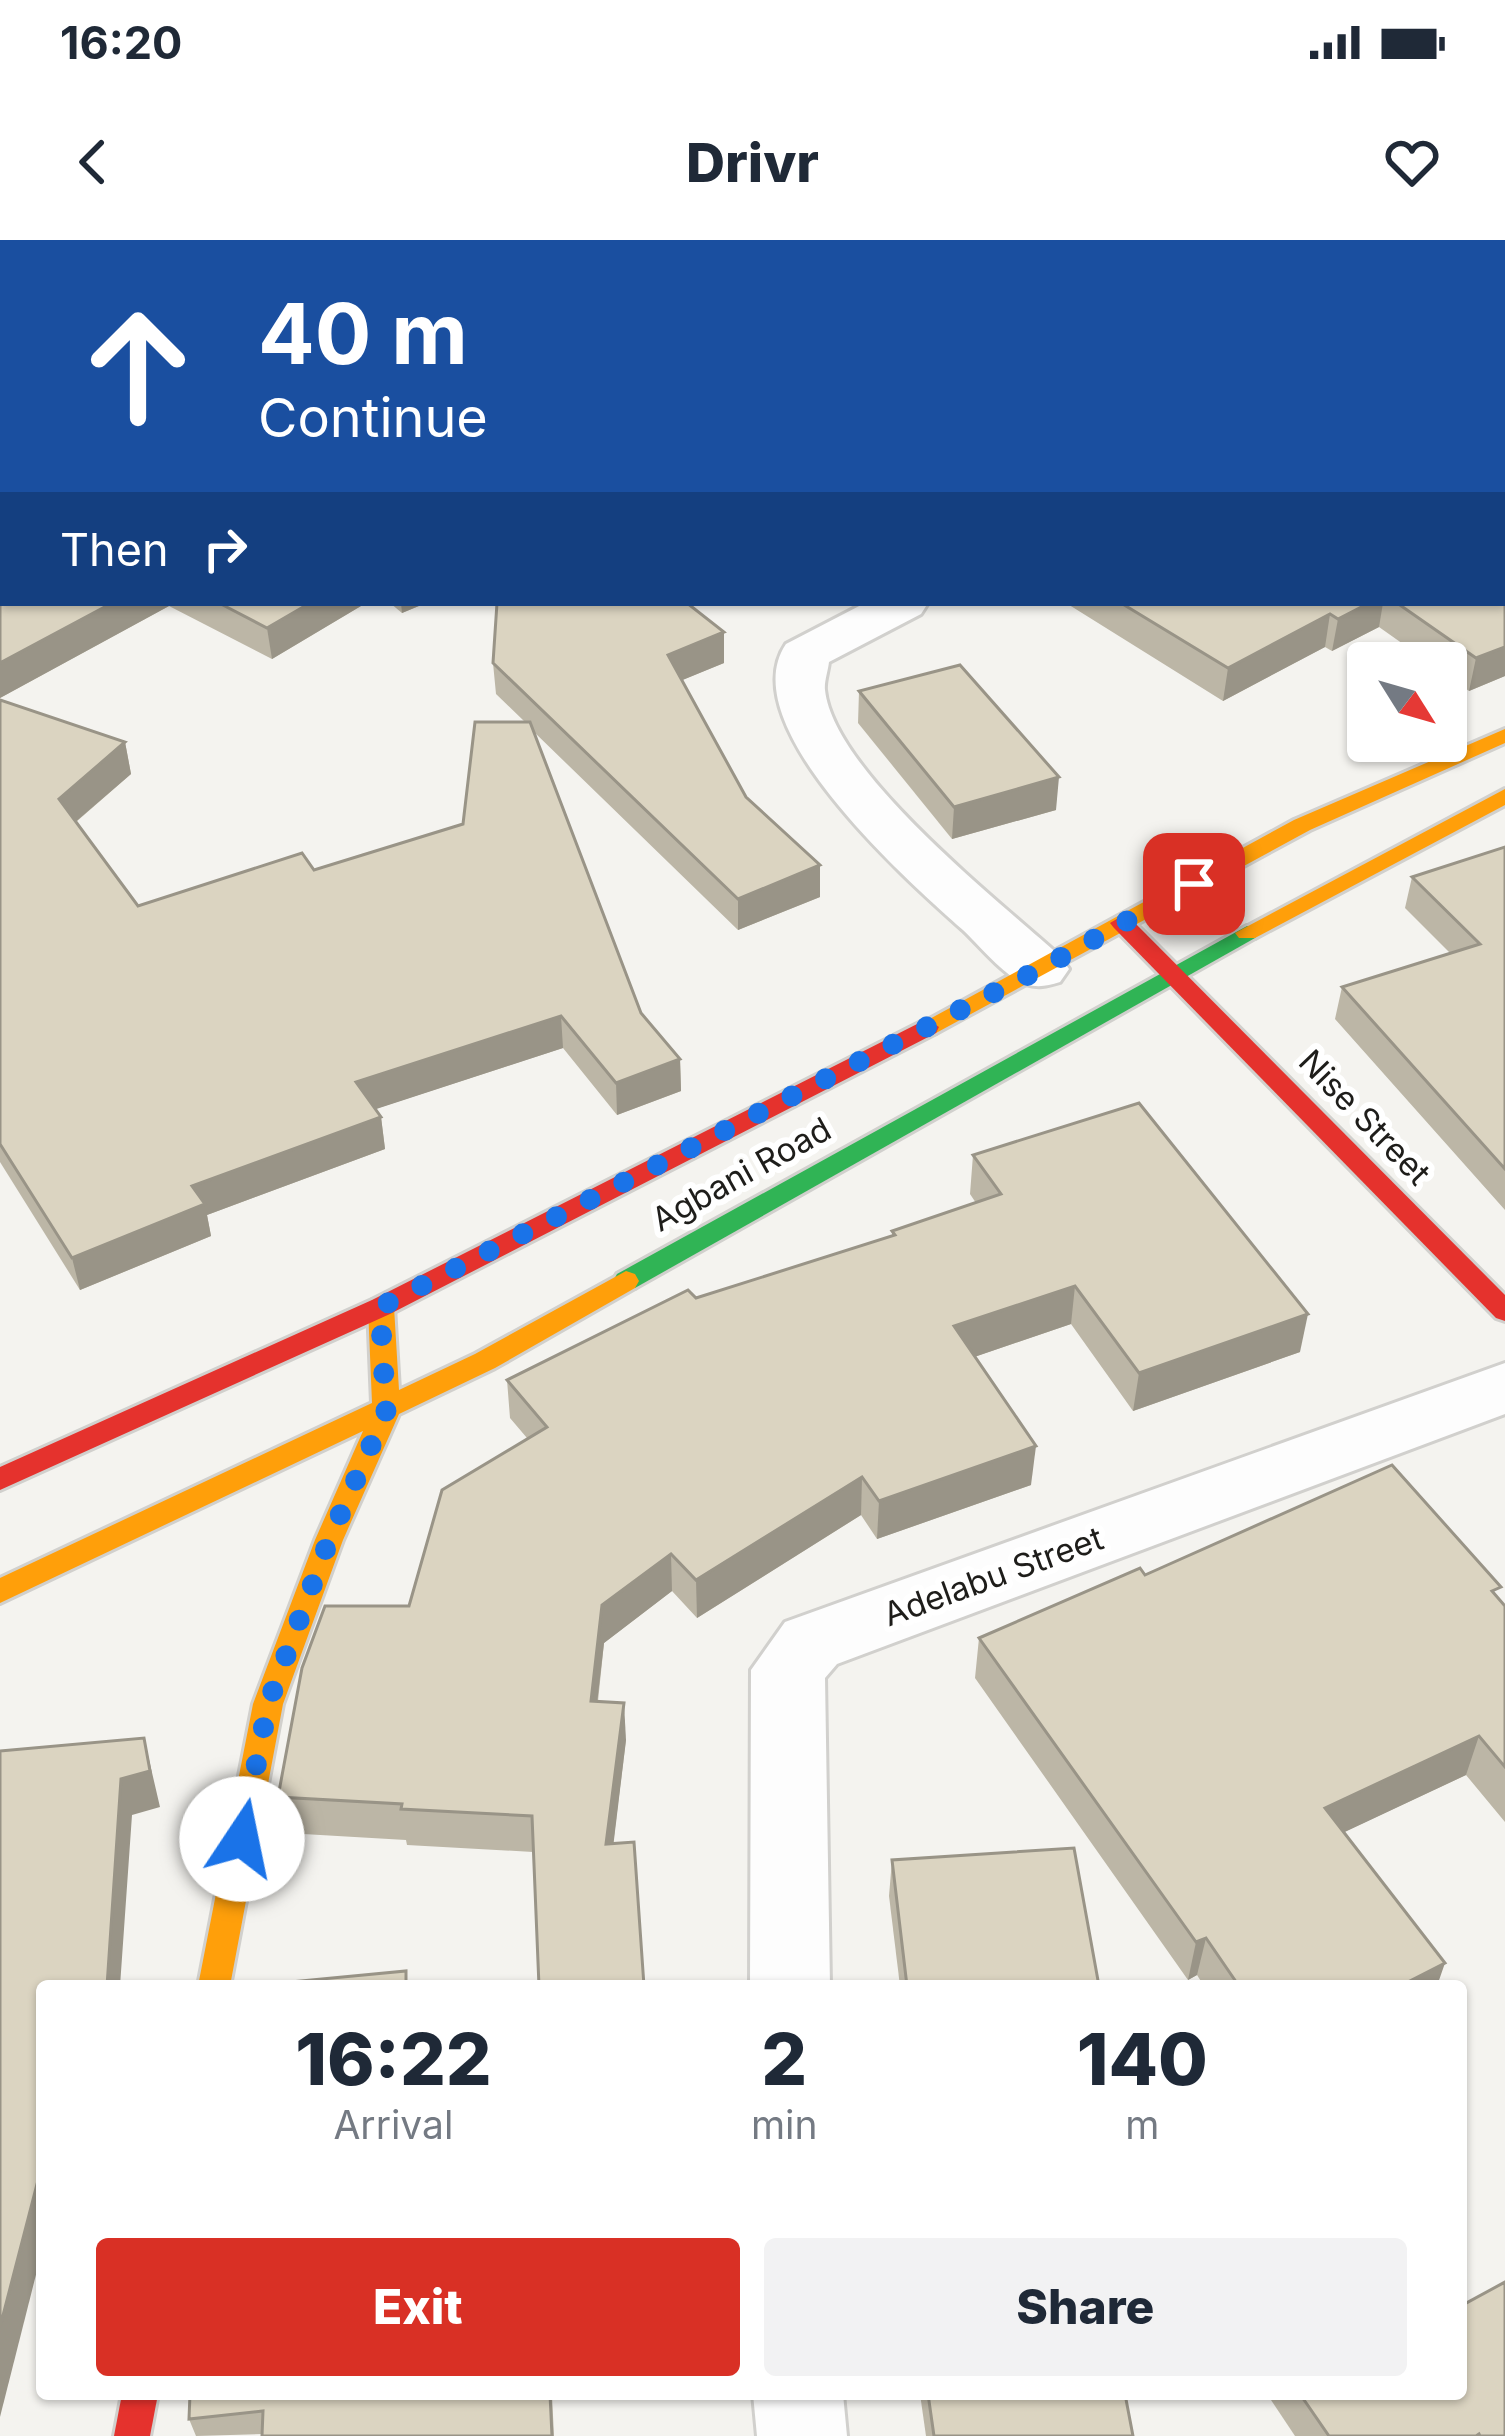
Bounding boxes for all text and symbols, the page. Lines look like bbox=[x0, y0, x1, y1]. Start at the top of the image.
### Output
text: 16:20 bbox=[60, 15, 182, 70]
icon: back bbox=[60, 129, 126, 195]
icon: heart bbox=[1379, 129, 1445, 195]
text: Drivr bbox=[686, 130, 819, 195]
text: 40 m bbox=[258, 283, 468, 384]
icon: ahead bbox=[60, 288, 216, 444]
text: Continue bbox=[258, 385, 488, 450]
icon: right bbox=[192, 516, 258, 582]
text: Then bbox=[60, 522, 168, 577]
north arrow bbox=[1347, 642, 1467, 762]
map controls bbox=[1347, 642, 1467, 762]
pin bbox=[1143, 833, 1245, 935]
icon: arrive bbox=[1161, 851, 1227, 917]
street label: Nise Street bbox=[1291, 1041, 1439, 1193]
street label: Agbani Road bbox=[645, 1108, 837, 1240]
street label: Adelabu Street bbox=[878, 1518, 1108, 1634]
position arrow bbox=[179, 1776, 305, 1902]
text: 16:22 bbox=[295, 2015, 492, 2102]
text: 2 bbox=[761, 2015, 807, 2102]
text: 140 bbox=[1077, 2015, 1208, 2102]
text: Arrival bbox=[333, 2101, 453, 2148]
text: min bbox=[751, 2101, 818, 2148]
text: m bbox=[1125, 2101, 1159, 2148]
button: Exit bbox=[96, 2238, 740, 2376]
button: Share bbox=[764, 2238, 1407, 2376]

